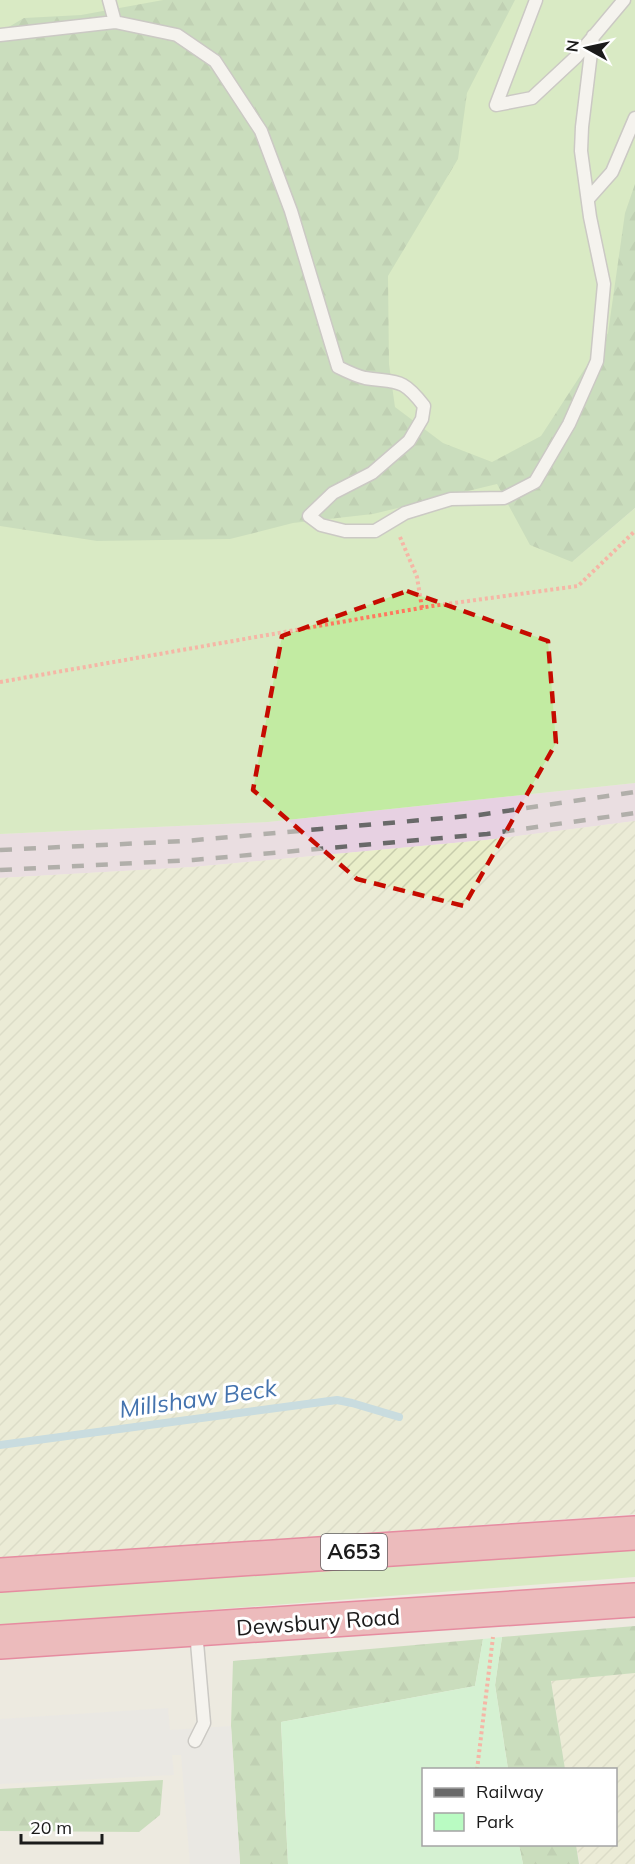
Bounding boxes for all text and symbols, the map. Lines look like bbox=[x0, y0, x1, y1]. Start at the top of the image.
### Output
north arrow bbox=[557, 18, 617, 78]
text: N bbox=[561, 39, 583, 53]
water label: Millshaw Beck bbox=[117, 1372, 279, 1424]
road number: A653 bbox=[321, 1534, 387, 1570]
street label: Dewsbury Road bbox=[235, 1602, 401, 1642]
legend bbox=[422, 1768, 617, 1846]
text: Railway bbox=[476, 1780, 544, 1803]
scale bar bbox=[21, 1807, 102, 1845]
text: Park bbox=[476, 1810, 515, 1833]
text: 20 m bbox=[30, 1816, 72, 1839]

